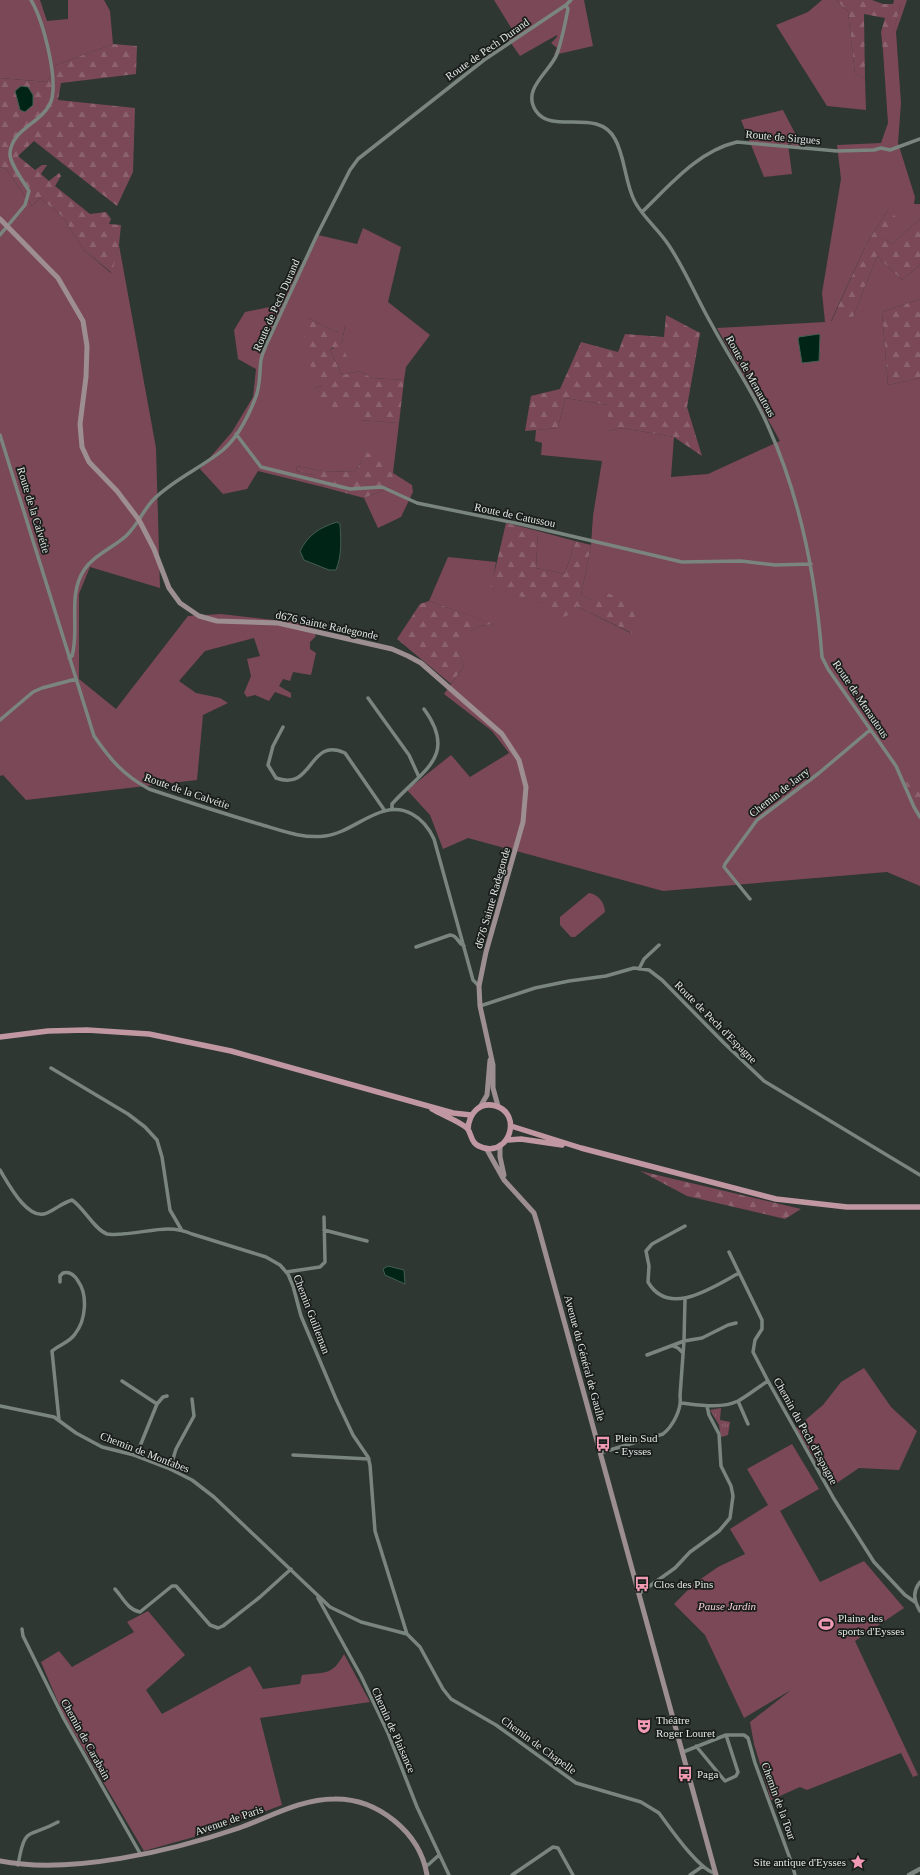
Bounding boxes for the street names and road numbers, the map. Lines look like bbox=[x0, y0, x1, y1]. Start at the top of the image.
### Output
street label: Route de Pech Durand bbox=[443, 15, 532, 82]
street label: Route de Sirgues bbox=[745, 128, 821, 146]
street label: Route de Pech Durand bbox=[250, 257, 302, 353]
street label: Route de Menautous bbox=[724, 333, 778, 419]
street label: Route de la Calvétie bbox=[15, 465, 53, 555]
street label: Route de Catussou bbox=[473, 501, 557, 530]
street label: d676 Sainte Radegonde bbox=[275, 608, 379, 642]
street label: Route de Menautous bbox=[831, 658, 891, 740]
street label: Chemin de Jarry bbox=[747, 765, 812, 819]
street label: Route de la Calvétie bbox=[143, 771, 231, 811]
street label: d676 Sainte Radegonde bbox=[472, 846, 512, 950]
street label: Route de Pech d'Espagne bbox=[672, 978, 760, 1066]
street label: Chemin Guilleman bbox=[291, 1273, 333, 1356]
street label: Avenue du Général de Gaulle bbox=[562, 1294, 608, 1422]
street label: Chemin du Pech d'Espagne bbox=[772, 1376, 840, 1487]
street label: Chemin de Monfabes bbox=[99, 1429, 191, 1475]
street label: Chemin de Plaisance bbox=[370, 1685, 418, 1775]
street label: Chemin de Carabain bbox=[59, 1697, 113, 1782]
street label: Chemin de Chapelle bbox=[499, 1714, 579, 1776]
street label: Chemin de la Tour bbox=[759, 1761, 799, 1842]
street label: Avenue de Paris bbox=[193, 1803, 265, 1837]

